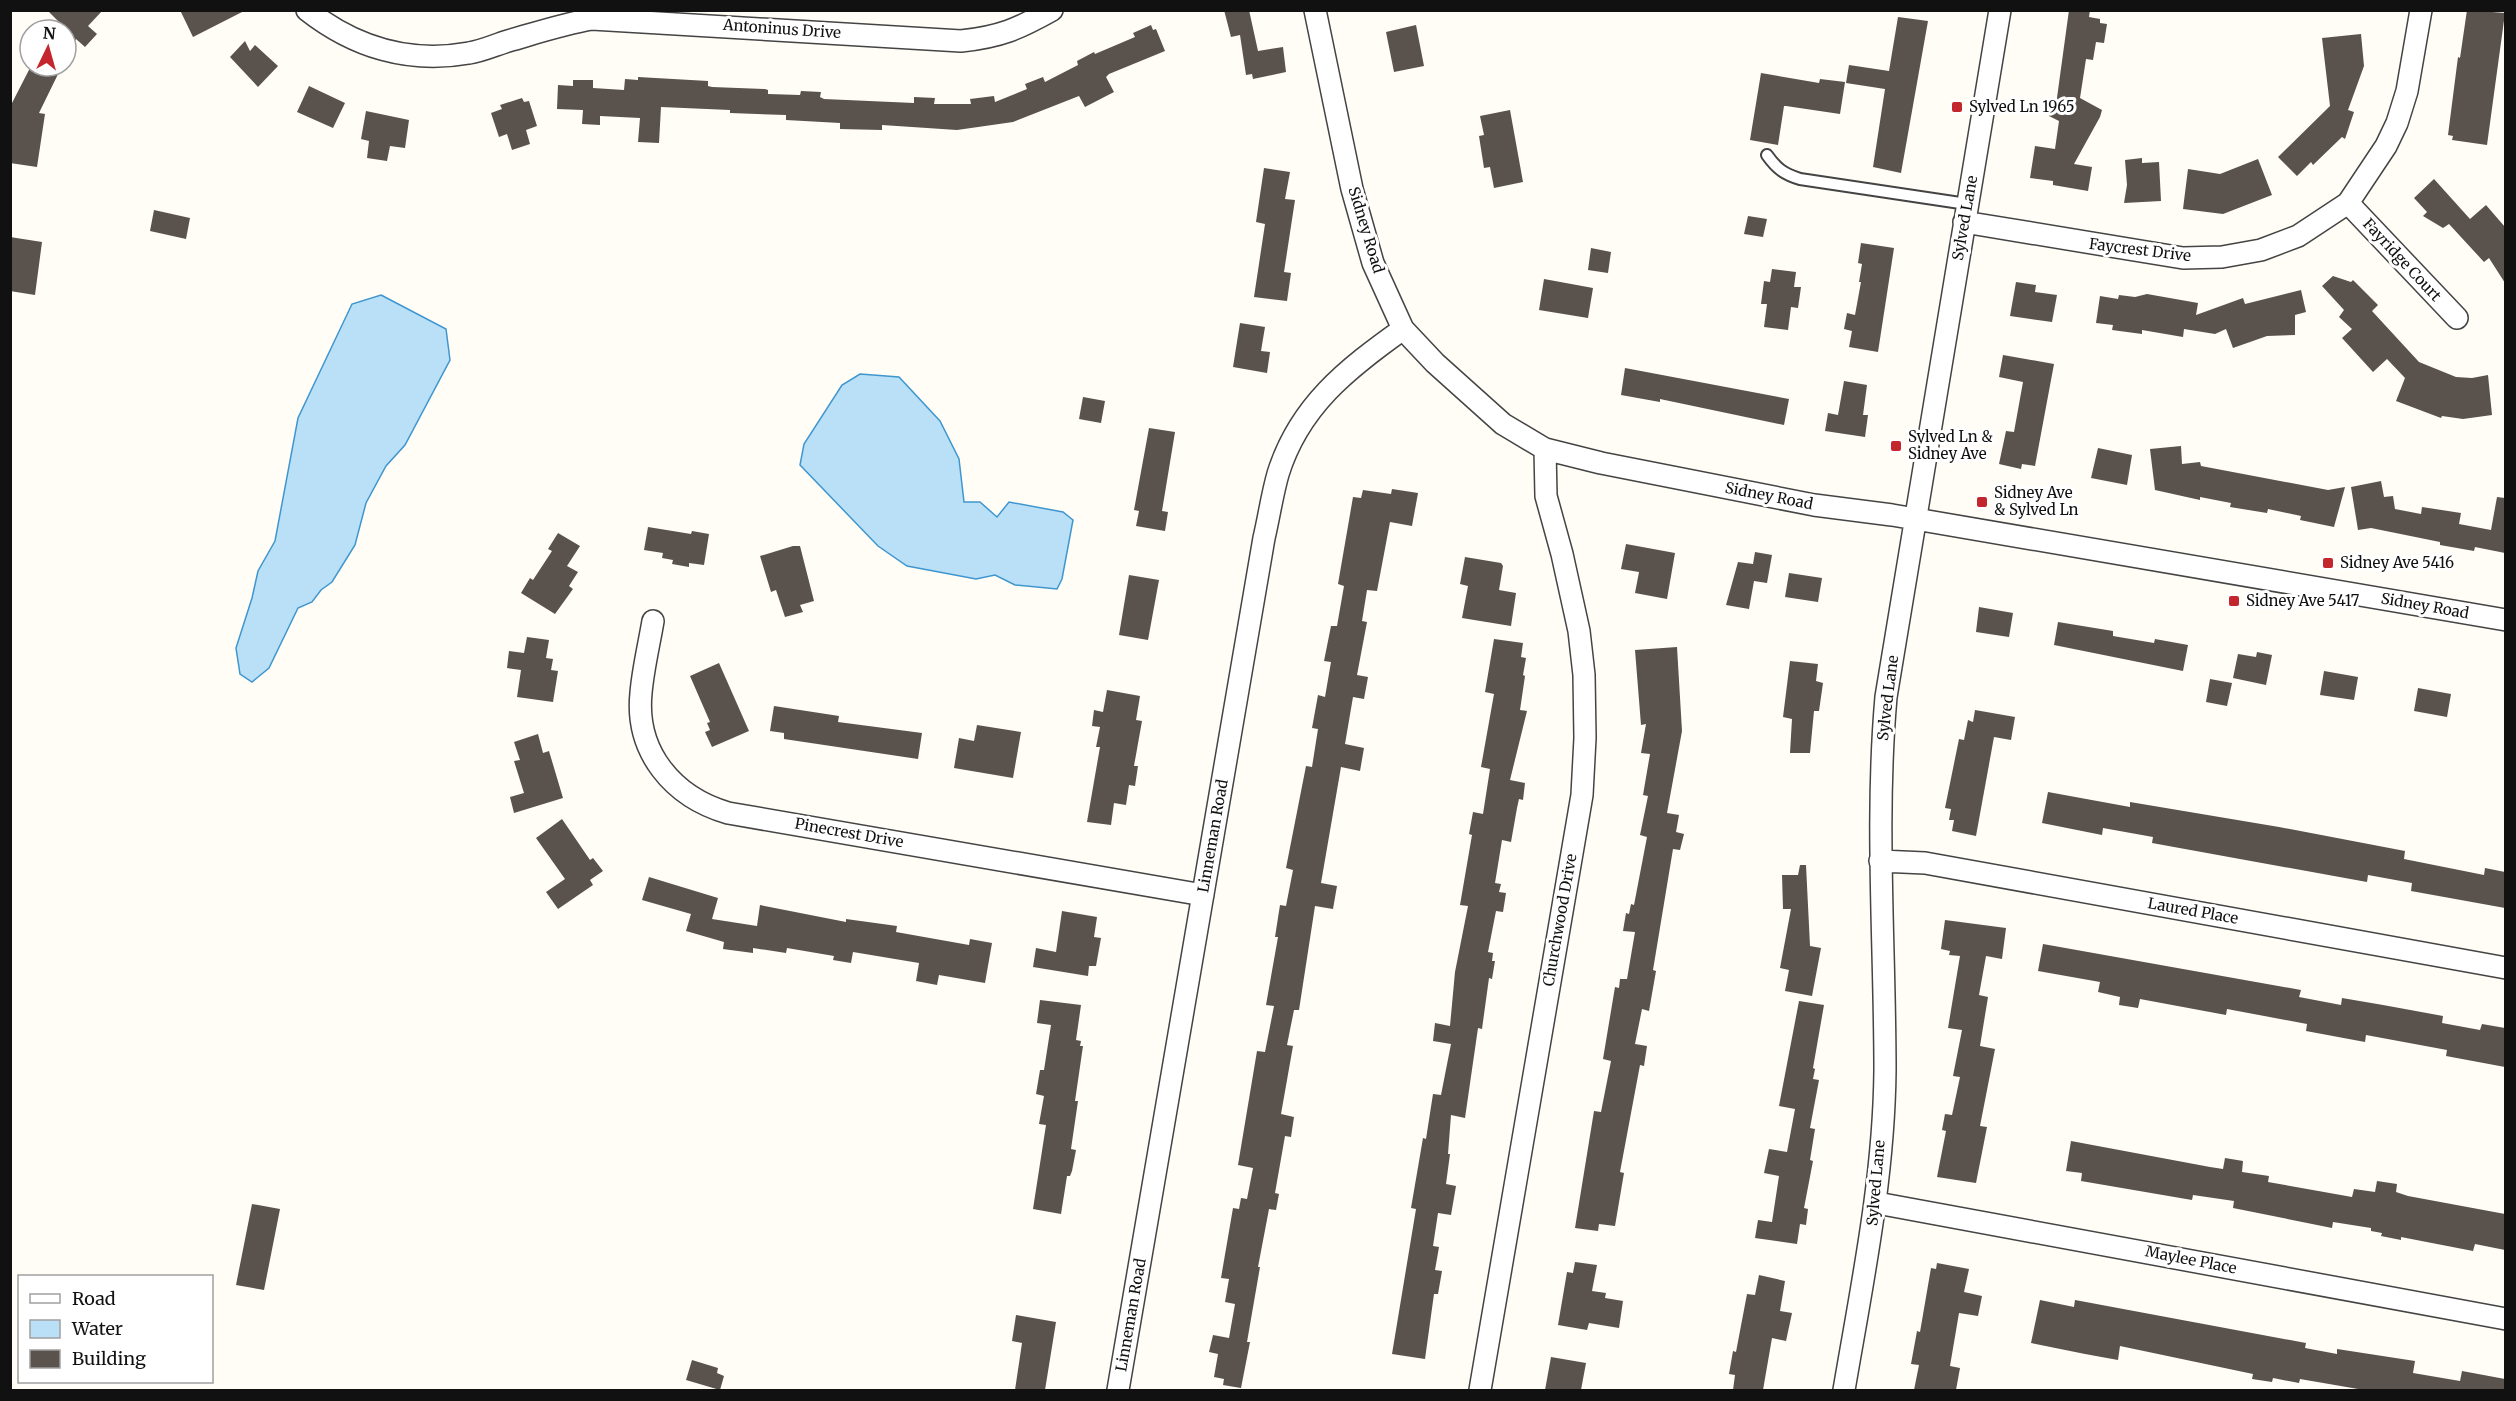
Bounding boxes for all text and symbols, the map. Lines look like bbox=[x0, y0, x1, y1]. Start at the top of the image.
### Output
street label: Antoninus Drive bbox=[721, 15, 842, 42]
north arrow bbox=[18, 18, 78, 78]
text: N bbox=[42, 23, 57, 44]
place label: Sylved Ln 1965 bbox=[1969, 97, 2075, 116]
marker: Sylved Ln 1965 bbox=[1950, 100, 1964, 114]
street label: Sylved Lane bbox=[1948, 174, 1981, 262]
street label: Sidney Road bbox=[1344, 184, 1389, 275]
street label: Fayridge Court bbox=[2359, 214, 2446, 305]
street label: Faycrest Drive bbox=[2088, 234, 2192, 265]
place label: Sylved Ln & Sidney Ave bbox=[1908, 427, 1993, 463]
marker: Sylved Ln & Sidney Ave bbox=[1889, 439, 1903, 453]
street label: Sidney Road bbox=[1724, 478, 1815, 513]
place label: Sidney Ave & Sylved Ln bbox=[1994, 483, 2079, 519]
marker: Sidney Ave & Sylved Ln bbox=[1975, 495, 1989, 509]
place label: Sidney Ave 5416 bbox=[2340, 553, 2454, 572]
marker: Sidney Ave 5416 bbox=[2321, 556, 2335, 570]
street label: Sidney Road bbox=[2380, 588, 2471, 623]
place label: Sidney Ave 5417 bbox=[2246, 591, 2360, 610]
marker: Sidney Ave 5417 bbox=[2227, 594, 2241, 608]
street label: Sylved Lane bbox=[1873, 654, 1902, 742]
street label: Linneman Road bbox=[1193, 778, 1232, 894]
street label: Pinecrest Drive bbox=[793, 814, 905, 851]
street label: Churchwood Drive bbox=[1538, 852, 1581, 988]
street label: Laured Place bbox=[2146, 893, 2240, 928]
street label: Sylved Lane bbox=[1862, 1139, 1889, 1227]
street label: Maylee Place bbox=[2144, 1241, 2239, 1278]
street label: Linneman Road bbox=[1111, 1257, 1150, 1373]
legend bbox=[18, 1275, 213, 1383]
text: Road bbox=[72, 1287, 116, 1310]
text: Water bbox=[71, 1317, 123, 1340]
text: Building bbox=[72, 1347, 146, 1370]

